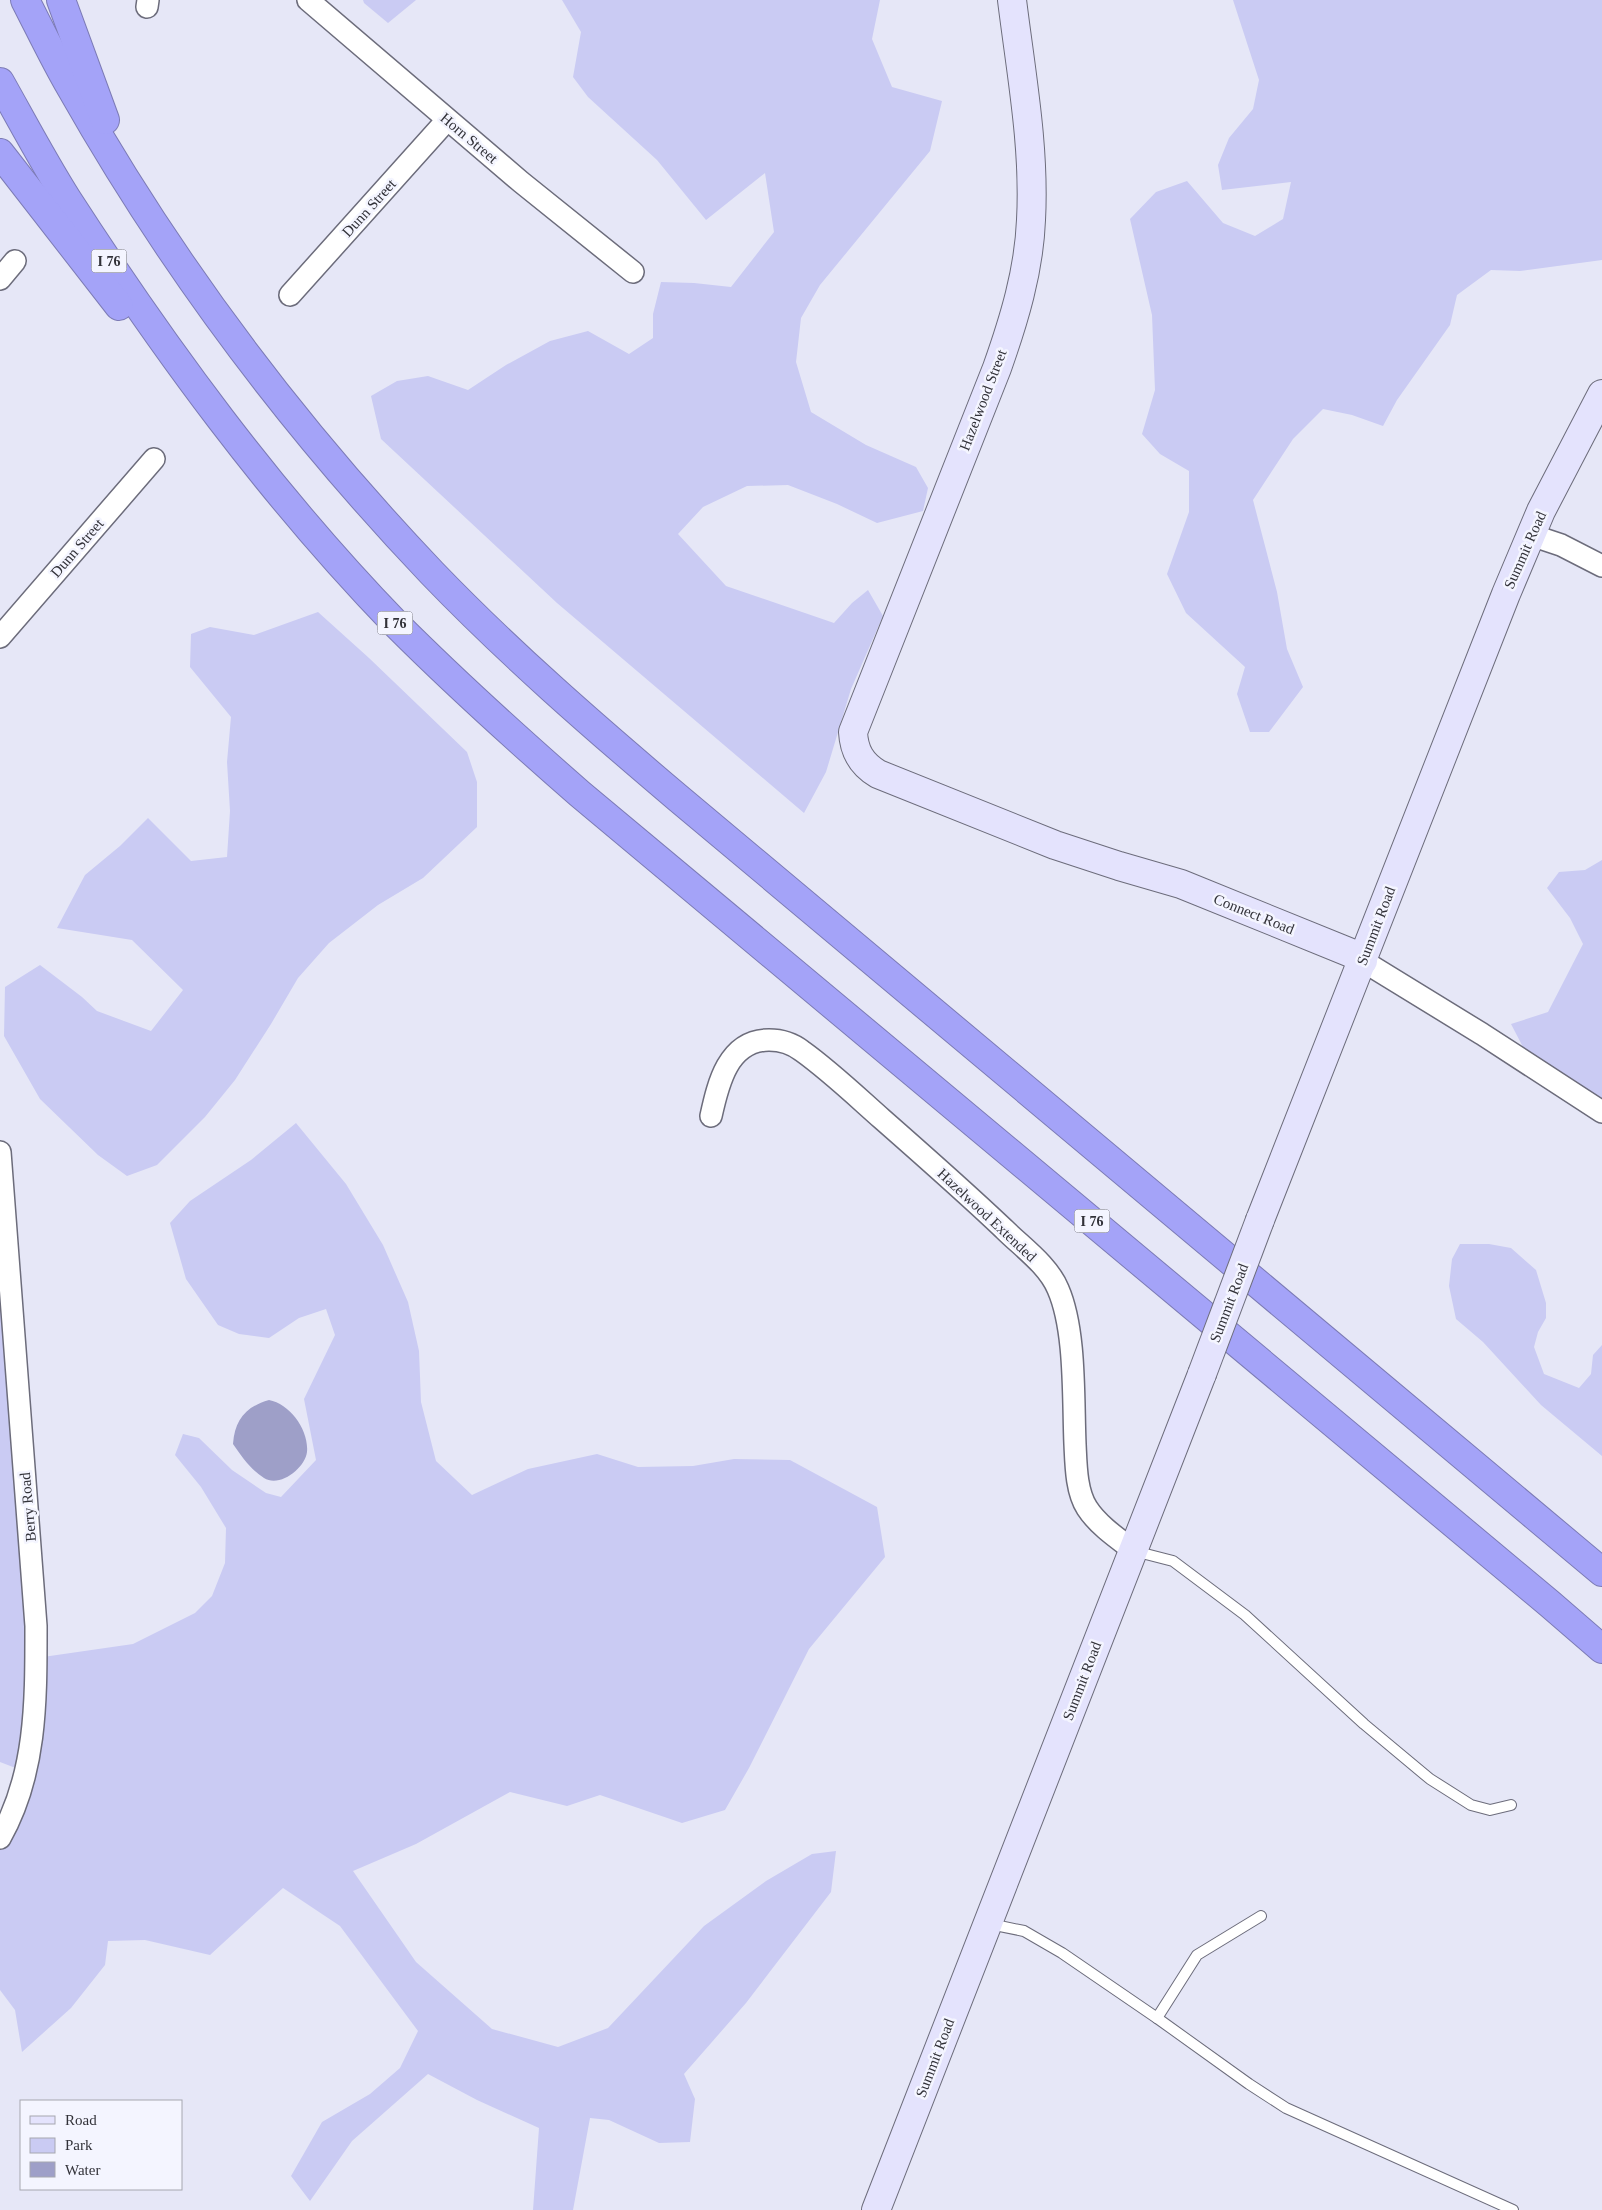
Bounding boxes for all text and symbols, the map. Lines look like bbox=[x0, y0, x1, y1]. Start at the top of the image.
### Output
street label: Horn Street bbox=[437, 110, 501, 167]
street label: Dunn Street bbox=[339, 175, 400, 240]
road number: I 76 bbox=[92, 250, 126, 272]
street label: Hazelwood Street bbox=[956, 346, 1010, 453]
street label: Summit Road bbox=[1501, 508, 1549, 591]
street label: Dunn Street bbox=[47, 515, 107, 580]
road number: I 76 bbox=[378, 612, 412, 634]
street label: Summit Road bbox=[1354, 884, 1399, 968]
street label: Connect Road bbox=[1211, 891, 1297, 938]
street label: Hazelwood Extended bbox=[934, 1165, 1040, 1265]
road number: I 76 bbox=[1074, 1210, 1110, 1232]
street label: Summit Road bbox=[1207, 1261, 1252, 1345]
street label: Berry Road bbox=[17, 1471, 39, 1542]
street label: Summit Road bbox=[1060, 1639, 1105, 1723]
street label: Summit Road bbox=[913, 2016, 958, 2100]
legend bbox=[20, 2100, 182, 2190]
text: Road bbox=[65, 2112, 97, 2128]
text: Park bbox=[65, 2137, 93, 2153]
text: Water bbox=[65, 2162, 100, 2178]

